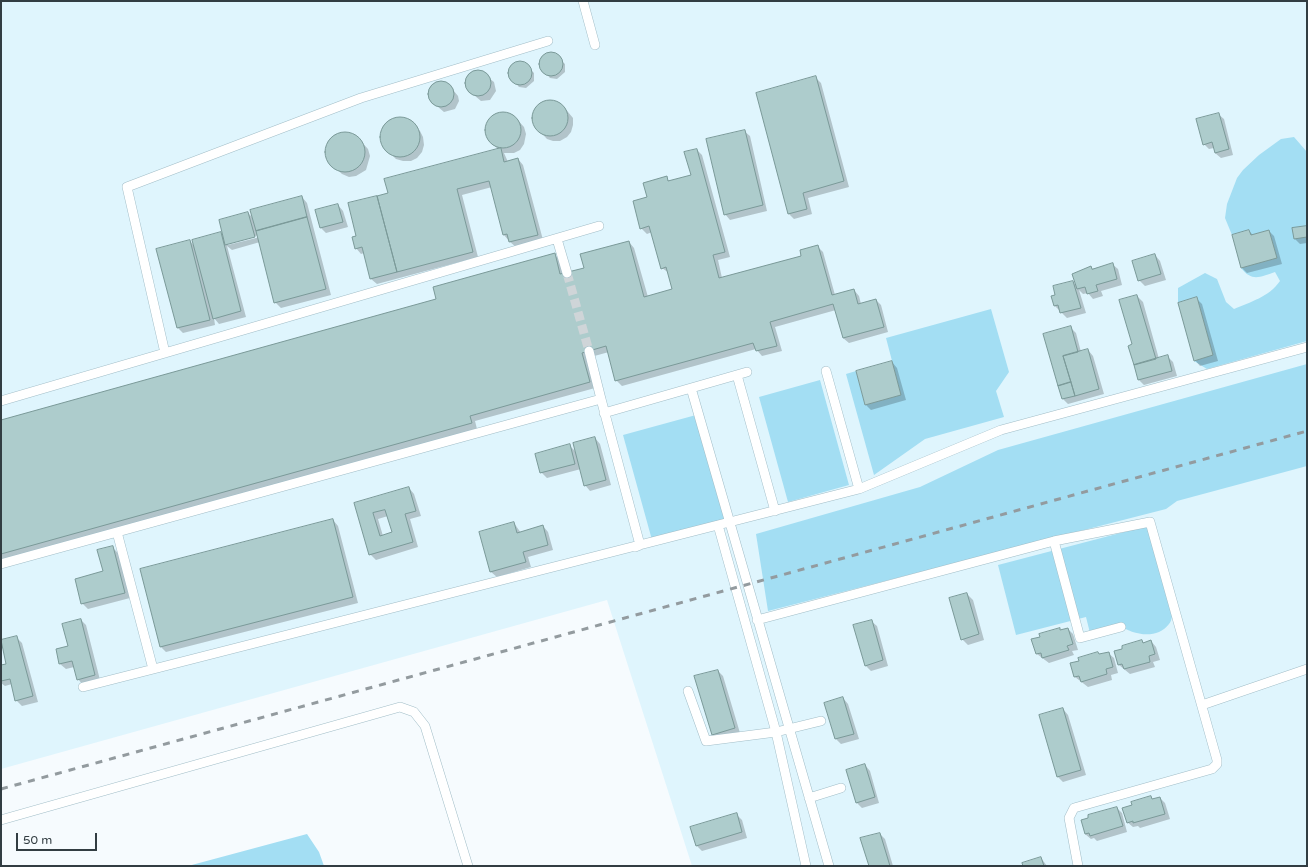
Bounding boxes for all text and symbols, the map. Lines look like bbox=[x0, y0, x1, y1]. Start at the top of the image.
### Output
scale bar bbox=[18, 825, 99, 851]
text: 50 m bbox=[23, 833, 52, 847]

